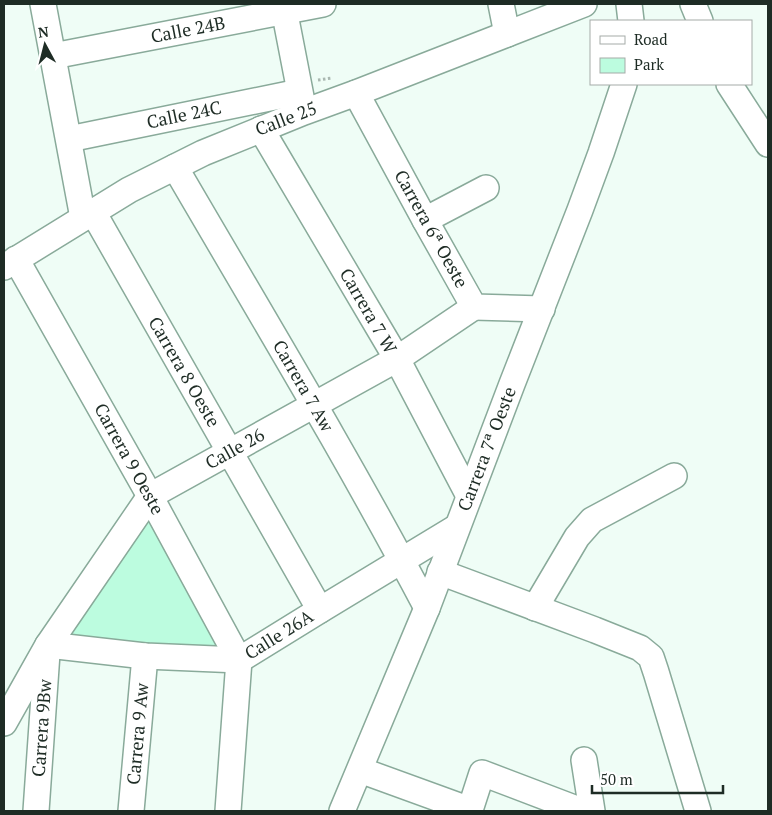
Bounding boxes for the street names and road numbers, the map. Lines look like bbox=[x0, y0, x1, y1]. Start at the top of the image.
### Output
street label: Calle 24B bbox=[149, 10, 227, 48]
street label: Calle 24C bbox=[144, 94, 223, 134]
street label: Calle 25 bbox=[251, 95, 320, 141]
street label: Carrera 6ª Oeste bbox=[389, 165, 474, 292]
street label: Carrera 7 W bbox=[335, 263, 403, 358]
street label: Carrera 8 Oeste bbox=[144, 312, 226, 431]
street label: Carrera 7 Aw bbox=[268, 335, 340, 436]
street label: Carrera 7ª Oeste bbox=[451, 383, 521, 514]
street label: Carrera 9 Oeste bbox=[89, 399, 170, 518]
street label: Calle 26 bbox=[201, 422, 269, 474]
street label: Calle 26A bbox=[240, 603, 318, 665]
street label: Carrera 9Bw bbox=[26, 677, 56, 778]
street label: Carrera 9 Aw bbox=[121, 681, 153, 786]

